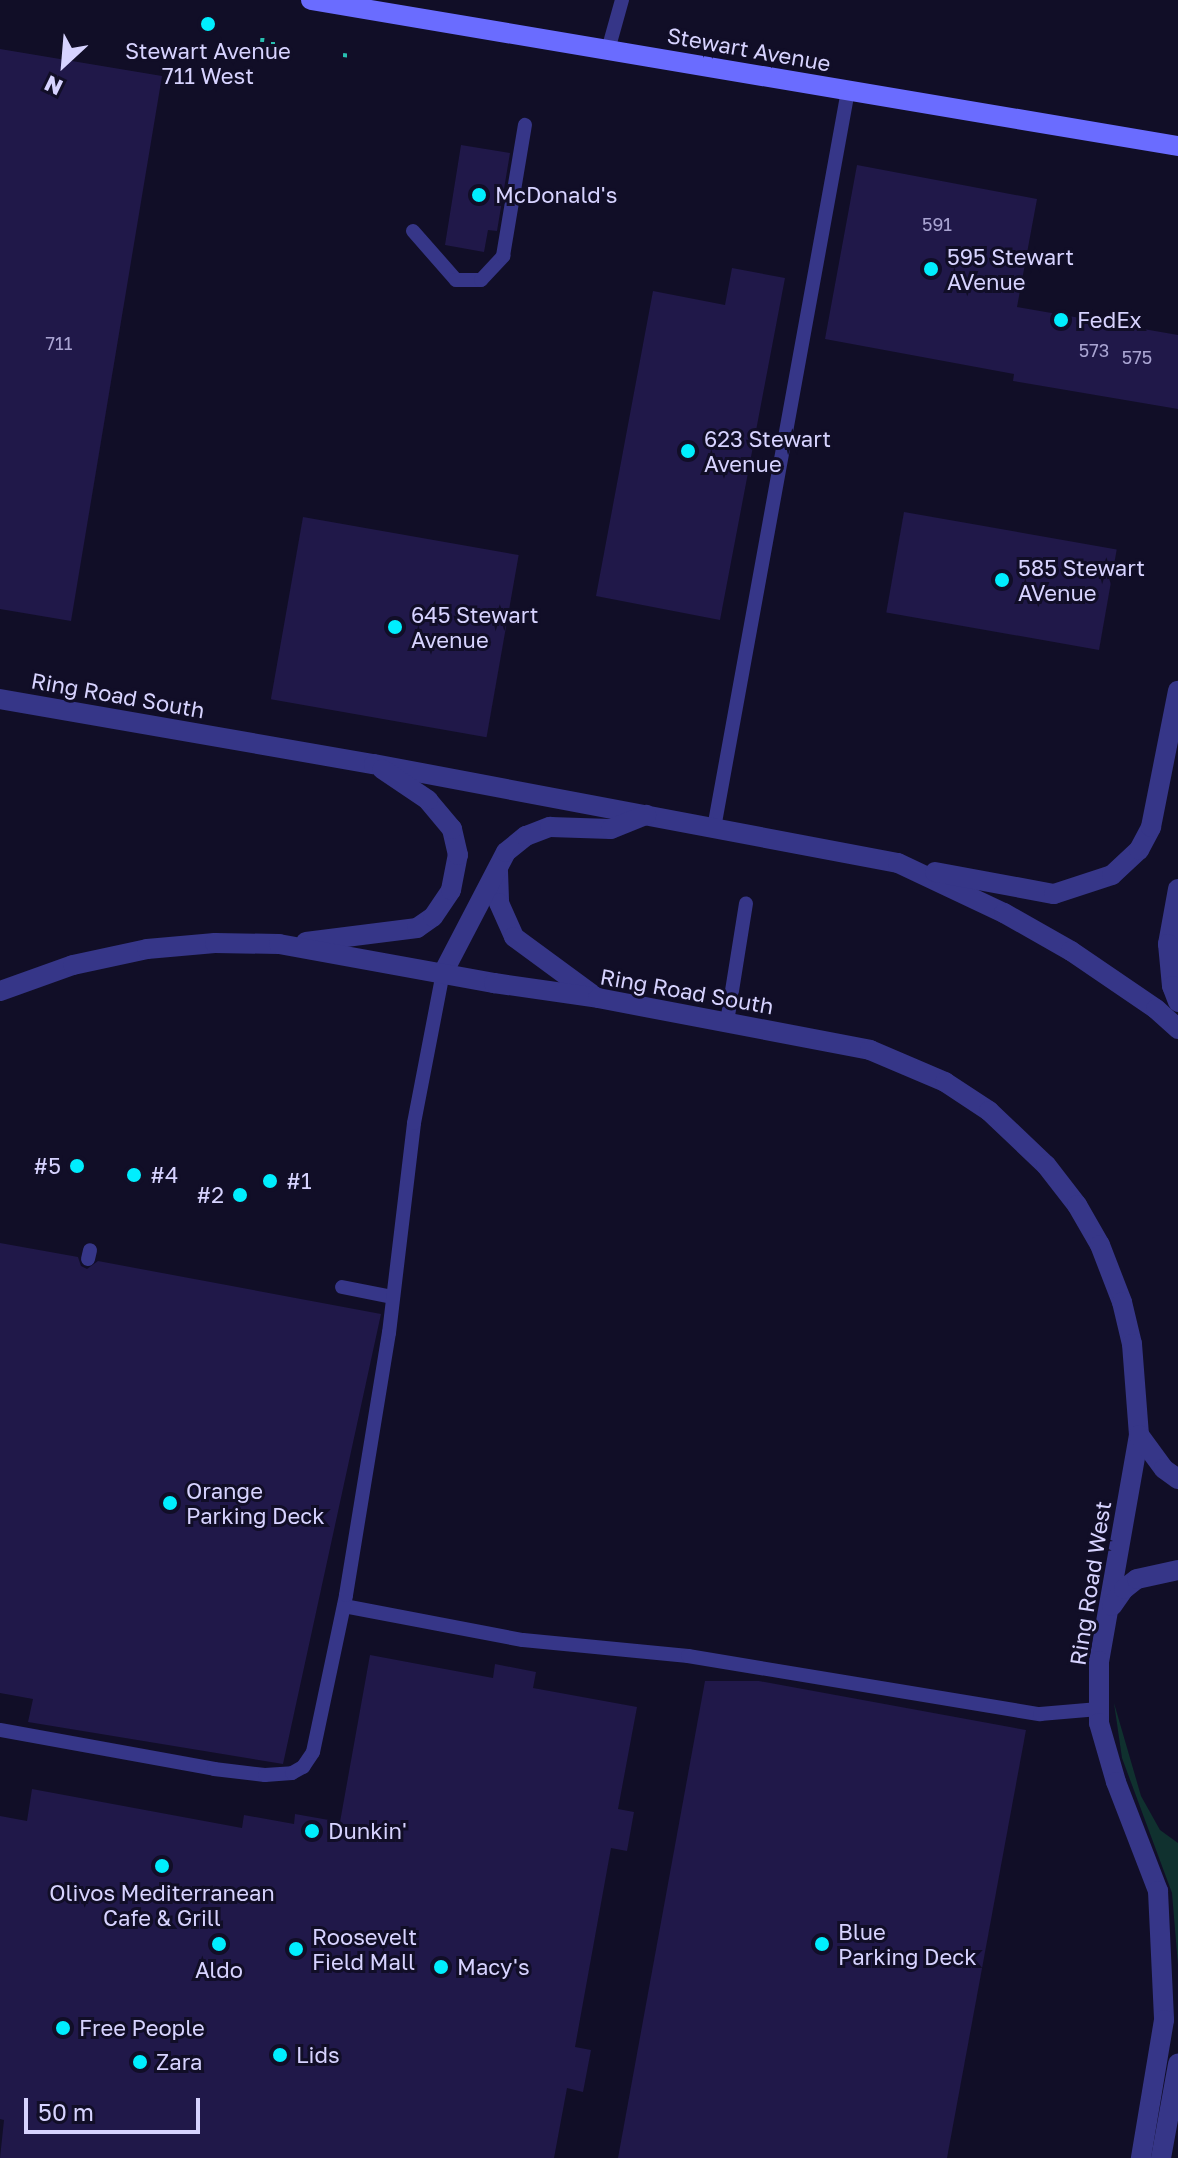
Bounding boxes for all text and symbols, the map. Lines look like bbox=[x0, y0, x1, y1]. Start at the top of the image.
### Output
marker: Stewart Avenue 711 West bbox=[199, 15, 217, 33]
street label: Stewart Avenue bbox=[665, 22, 833, 76]
north arrow bbox=[24, 24, 104, 104]
place label: Stewart Avenue 711 West bbox=[125, 37, 291, 88]
text: N bbox=[40, 70, 67, 102]
place label: McDonald's bbox=[495, 182, 617, 208]
marker: McDonald's bbox=[470, 186, 488, 204]
house number: 591 bbox=[922, 213, 952, 235]
place label: 595 Stewart AVenue bbox=[947, 243, 1074, 294]
marker: 595 Stewart AVenue bbox=[922, 260, 940, 278]
place label: FedEx bbox=[1077, 307, 1142, 333]
marker: FedEx bbox=[1052, 311, 1070, 329]
house number: 711 bbox=[46, 332, 72, 354]
house number: 573 bbox=[1079, 339, 1109, 361]
house number: 575 bbox=[1122, 346, 1152, 368]
place label: 623 Stewart Avenue bbox=[704, 425, 831, 476]
marker: 623 Stewart Avenue bbox=[679, 442, 697, 460]
place label: 585 Stewart AVenue bbox=[1018, 554, 1145, 606]
marker: 585 Stewart AVenue bbox=[993, 571, 1011, 589]
place label: 645 Stewart Avenue bbox=[411, 601, 539, 652]
marker: 645 Stewart Avenue bbox=[386, 618, 404, 636]
street label: Ring Road South bbox=[29, 667, 207, 723]
street label: Ring Road South bbox=[598, 963, 776, 1019]
place label: #5 bbox=[33, 1153, 61, 1179]
marker: #5 bbox=[68, 1157, 86, 1175]
place label: #4 bbox=[150, 1162, 178, 1188]
marker: #4 bbox=[125, 1166, 143, 1184]
place label: #1 bbox=[286, 1168, 312, 1194]
marker: #1 bbox=[261, 1172, 279, 1190]
place label: #2 bbox=[196, 1182, 224, 1208]
marker: #2 bbox=[231, 1186, 249, 1204]
place label: Orange Parking Deck bbox=[186, 1477, 325, 1528]
marker: Orange Parking Deck bbox=[161, 1494, 179, 1512]
street label: Ring Road West bbox=[1064, 1499, 1116, 1667]
place label: Dunkin' bbox=[328, 1818, 407, 1844]
marker: Dunkin' bbox=[303, 1822, 321, 1840]
marker: Olivos Mediterranean Cafe & Grill bbox=[153, 1857, 171, 1875]
place label: Olivos Mediterranean Cafe & Grill bbox=[49, 1879, 275, 1930]
place label: Blue Parking Deck bbox=[838, 1918, 977, 1970]
place label: Roosevelt Field Mall bbox=[312, 1923, 417, 1974]
marker: Aldo bbox=[210, 1935, 228, 1953]
marker: Blue Parking Deck bbox=[813, 1935, 831, 1953]
marker: Roosevelt Field Mall bbox=[287, 1940, 305, 1958]
place label: Macy's bbox=[457, 1954, 530, 1980]
place label: Aldo bbox=[195, 1957, 243, 1983]
marker: Macy's bbox=[432, 1958, 450, 1976]
place label: Free People bbox=[79, 2015, 205, 2041]
marker: Free People bbox=[54, 2019, 72, 2037]
place label: Lids bbox=[296, 2042, 340, 2068]
marker: Lids bbox=[271, 2046, 289, 2064]
place label: Zara bbox=[156, 2049, 202, 2075]
marker: Zara bbox=[131, 2053, 149, 2071]
scale bar bbox=[28, 2082, 204, 2132]
text: 50 m bbox=[38, 2097, 94, 2126]

